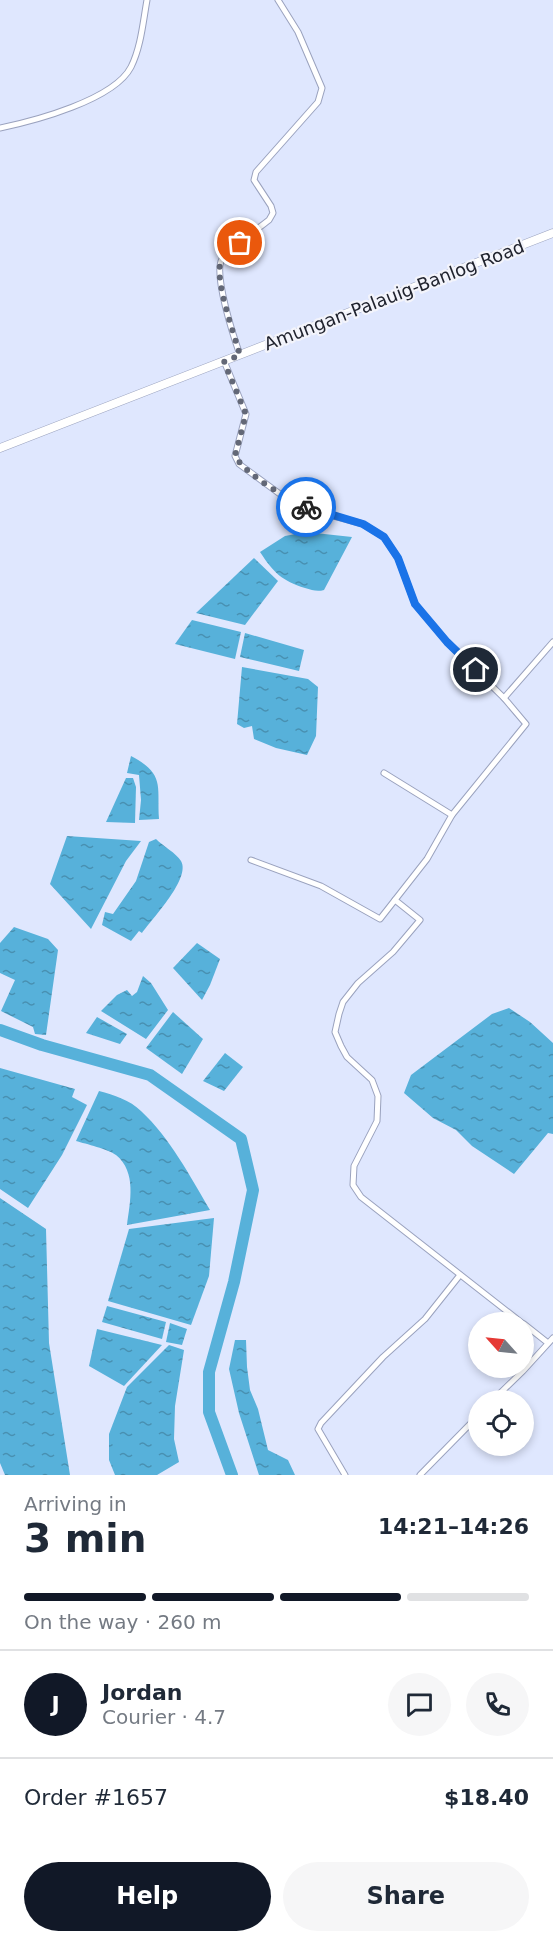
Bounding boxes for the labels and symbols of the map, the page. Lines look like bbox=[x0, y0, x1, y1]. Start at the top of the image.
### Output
pin bbox=[214, 217, 265, 268]
street label: Amungan-Palauig-Banlog Road bbox=[261, 236, 527, 354]
courier bbox=[276, 477, 336, 537]
pin bbox=[450, 644, 501, 695]
north arrow bbox=[468, 1312, 534, 1378]

